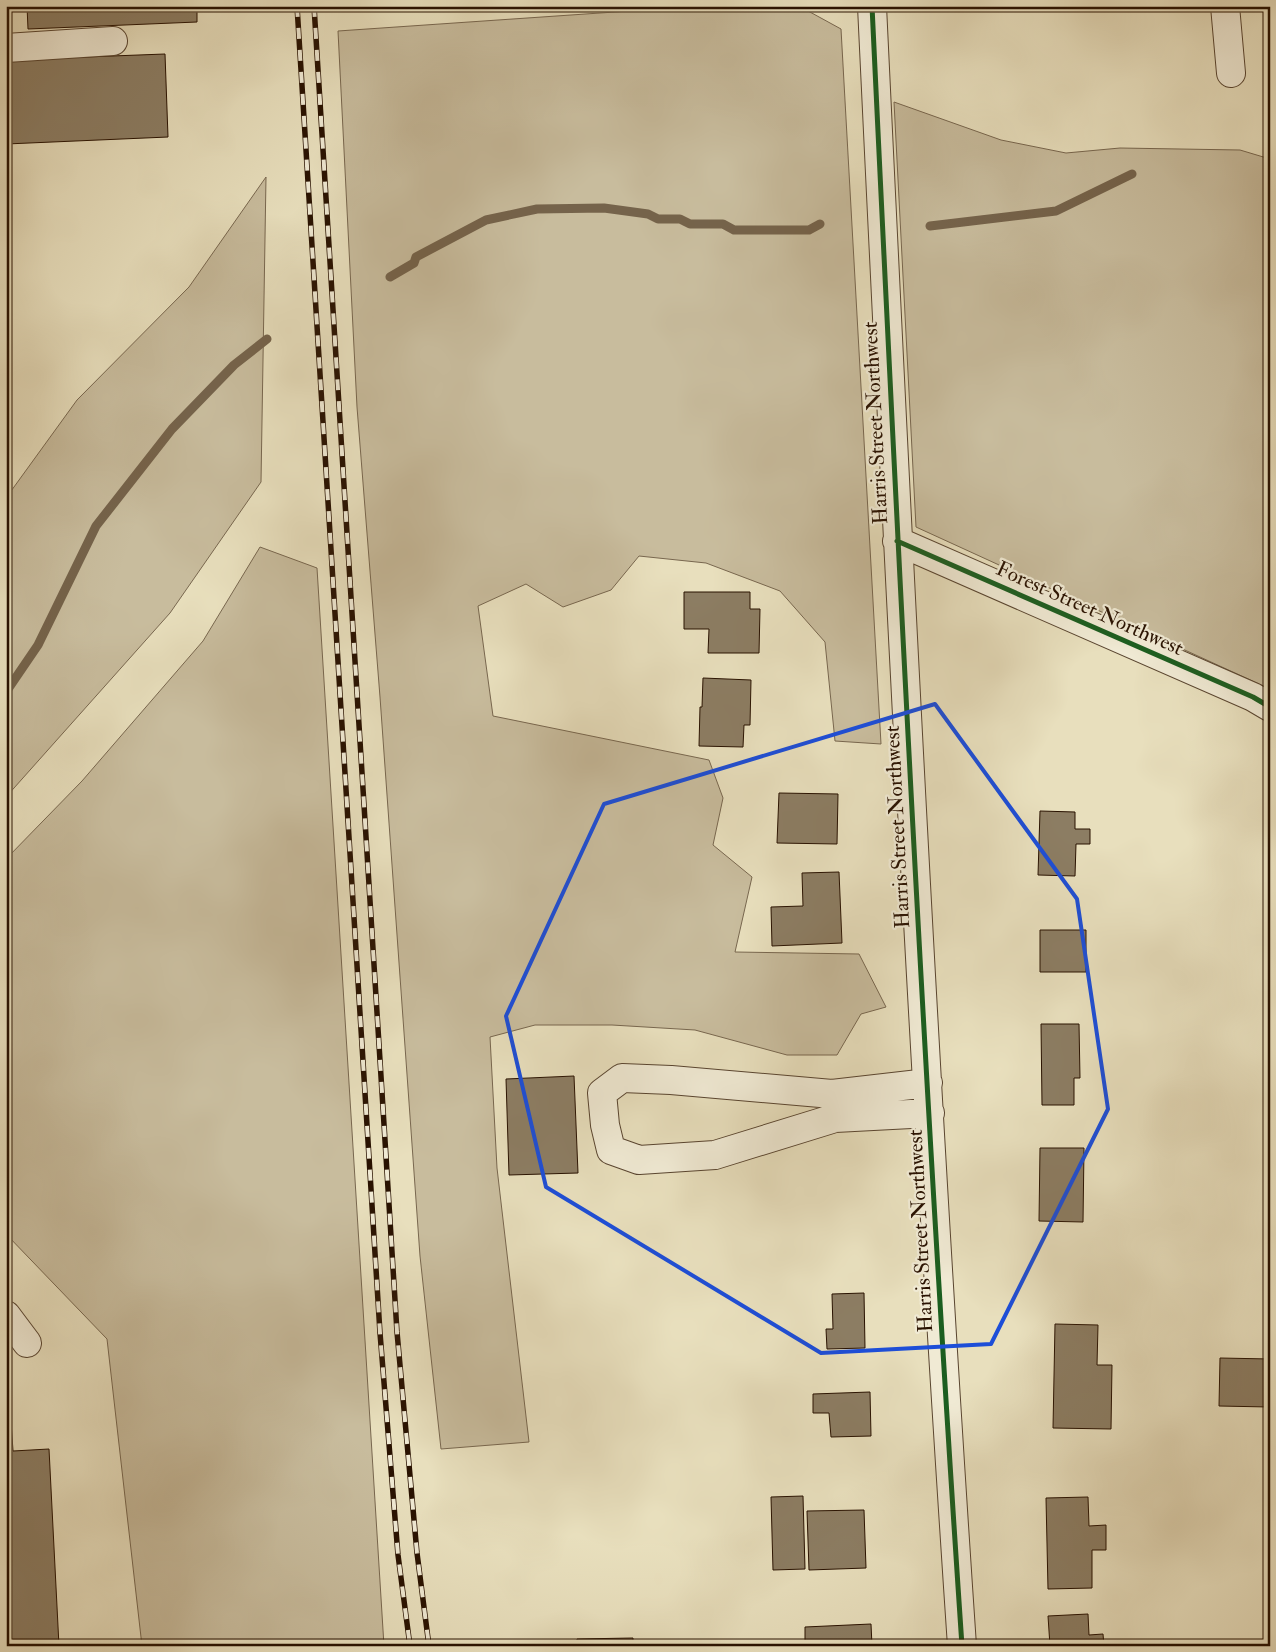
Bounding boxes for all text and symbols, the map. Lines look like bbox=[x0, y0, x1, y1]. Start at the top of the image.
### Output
street label: Harris Street Northwest bbox=[857, 321, 894, 525]
street label: Forest Street Northwest bbox=[992, 555, 1188, 662]
street label: Harris Street Northwest bbox=[879, 725, 916, 929]
street label: Harris Street Northwest bbox=[902, 1129, 939, 1333]

